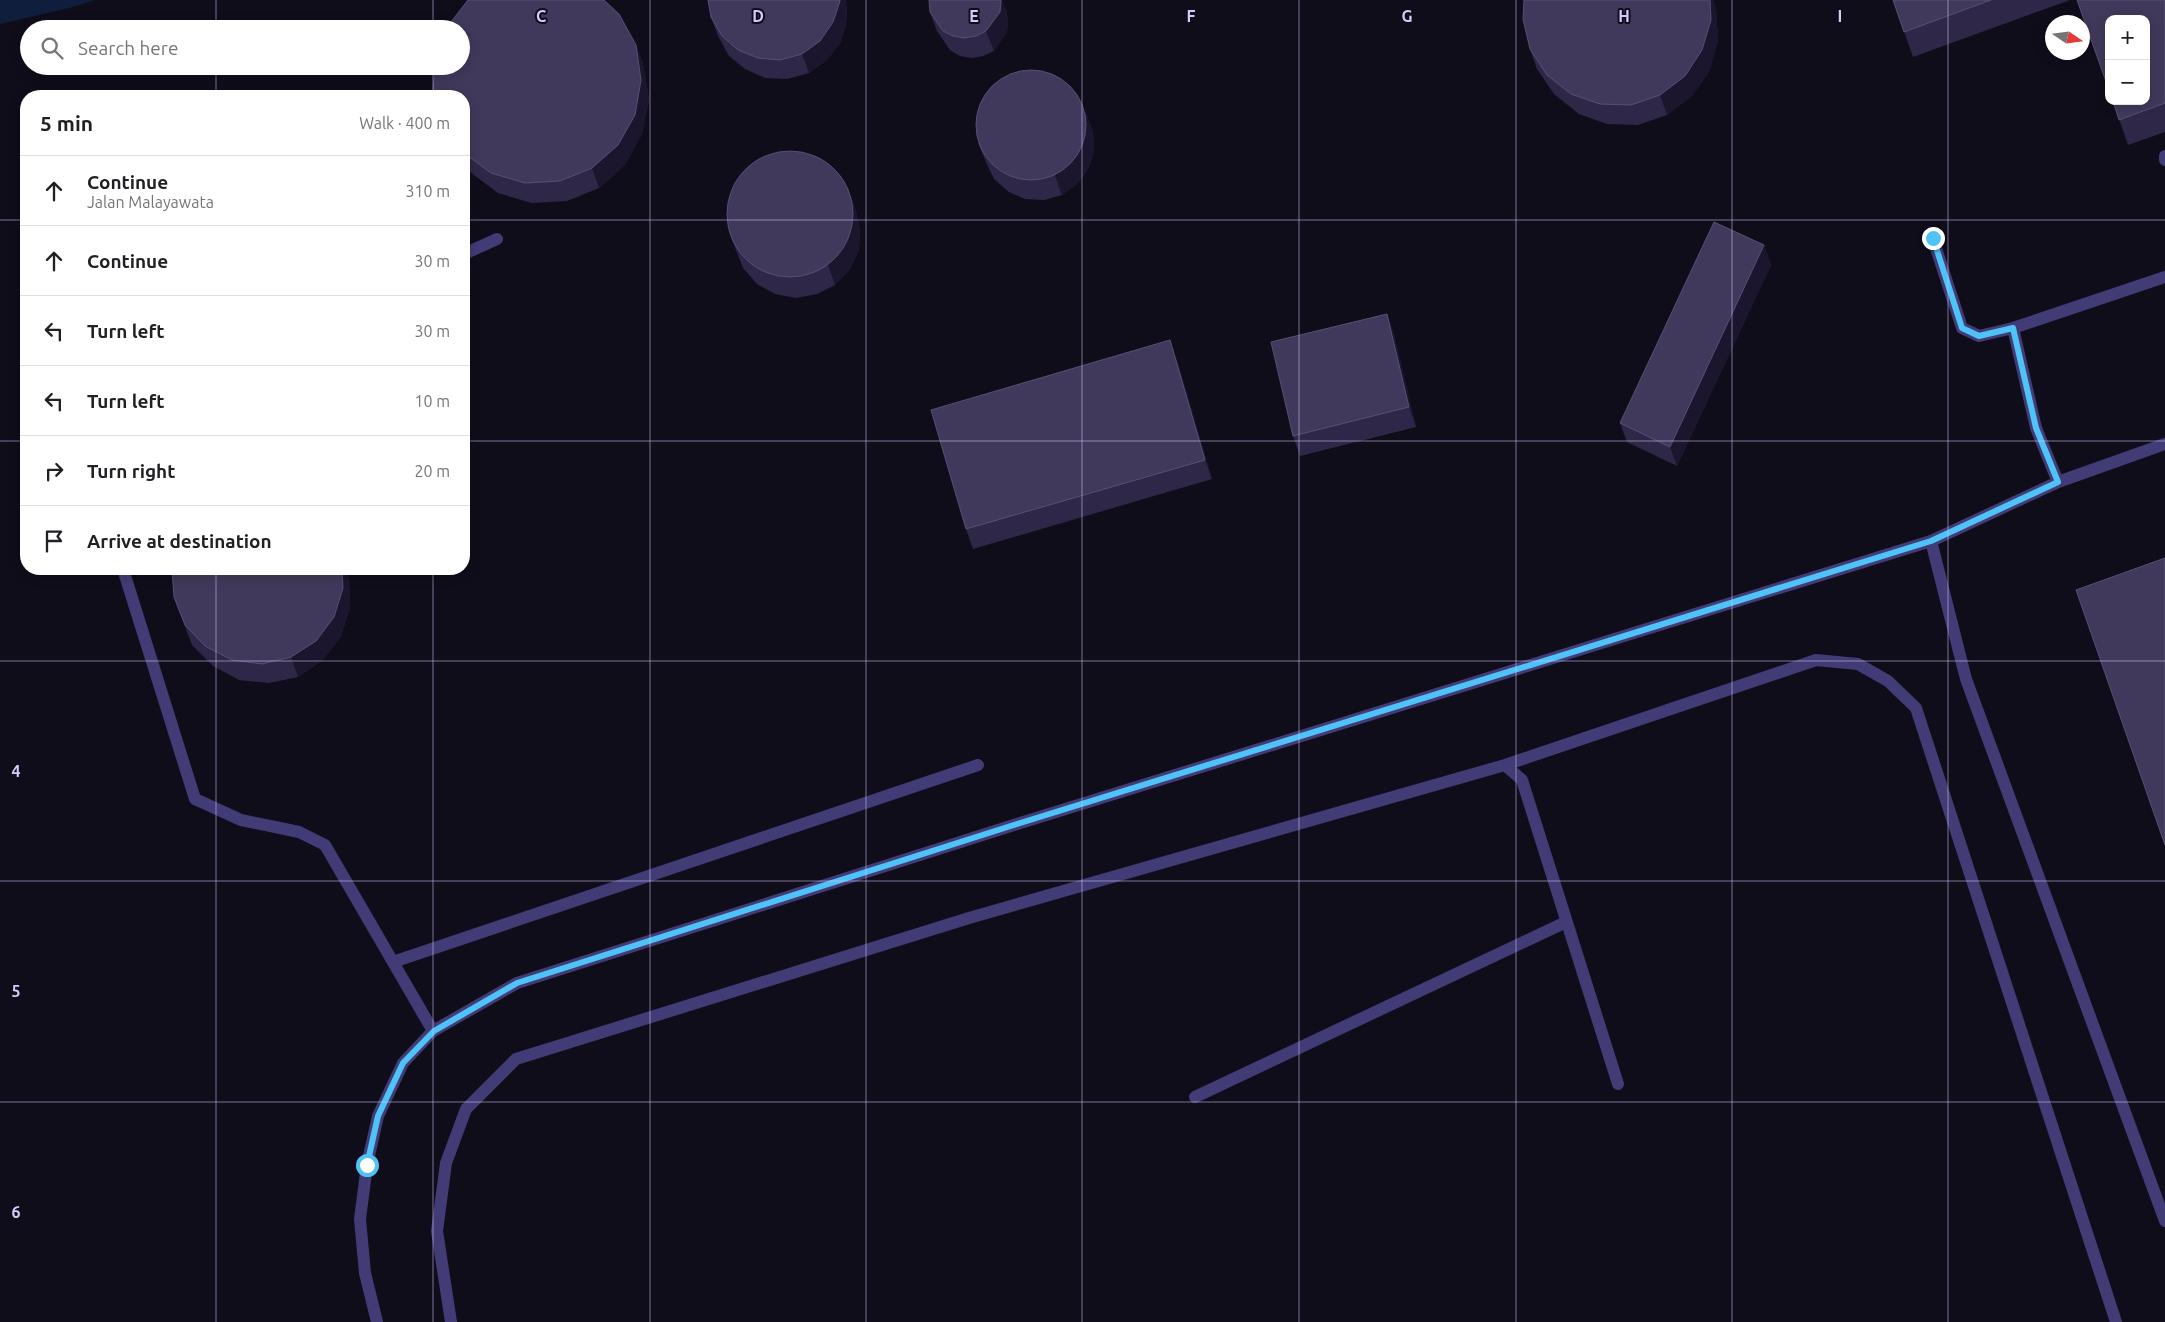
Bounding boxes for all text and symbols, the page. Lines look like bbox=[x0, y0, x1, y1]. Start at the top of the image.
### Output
text: C bbox=[536, 7, 546, 25]
text: D bbox=[752, 7, 764, 25]
text: E bbox=[969, 7, 979, 25]
text: F bbox=[1187, 7, 1196, 25]
text: G bbox=[1401, 7, 1413, 25]
text: H bbox=[1618, 7, 1630, 25]
text: I bbox=[1838, 7, 1842, 25]
north arrow bbox=[2045, 15, 2090, 60]
map controls bbox=[2105, 15, 2150, 105]
button: + bbox=[2105, 15, 2150, 60]
search box bbox=[20, 20, 470, 75]
icon: search bbox=[38, 34, 66, 62]
text: Search here bbox=[78, 37, 178, 59]
button: − bbox=[2105, 60, 2150, 105]
text: 5 min bbox=[40, 111, 93, 135]
text: Walk · 400 m bbox=[359, 114, 450, 132]
text: Continue bbox=[87, 171, 168, 193]
icon: ahead bbox=[40, 177, 68, 205]
text: 310 m bbox=[405, 182, 450, 200]
text: Jalan Malayawata bbox=[87, 193, 214, 211]
route end bbox=[1922, 227, 1945, 250]
icon: ahead bbox=[40, 247, 68, 275]
text: Continue bbox=[87, 250, 168, 272]
text: 30 m bbox=[414, 252, 450, 270]
icon: left bbox=[40, 317, 68, 345]
text: Turn left bbox=[87, 320, 165, 342]
text: 30 m bbox=[414, 322, 450, 340]
icon: left bbox=[40, 387, 68, 415]
text: Turn left bbox=[87, 390, 165, 412]
text: 10 m bbox=[414, 392, 450, 410]
icon: right bbox=[40, 457, 68, 485]
text: Turn right bbox=[87, 460, 175, 482]
text: 20 m bbox=[414, 462, 450, 480]
icon: arrive bbox=[40, 527, 68, 555]
text: Arrive at destination bbox=[87, 530, 272, 552]
text: 4 bbox=[11, 762, 21, 780]
text: 5 bbox=[11, 982, 21, 1000]
route start bbox=[356, 1154, 379, 1177]
text: 6 bbox=[11, 1203, 21, 1221]

